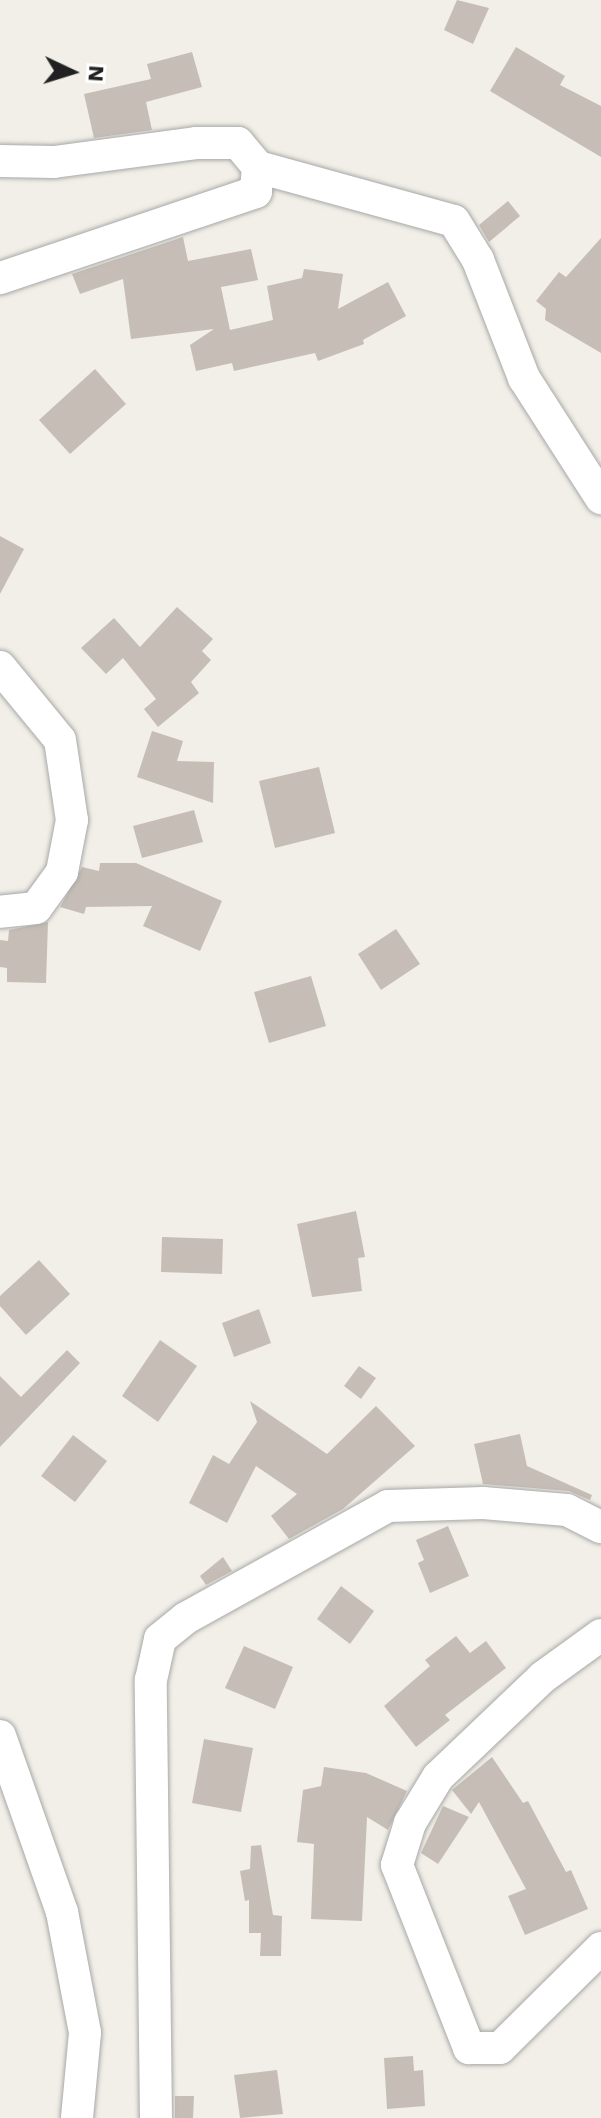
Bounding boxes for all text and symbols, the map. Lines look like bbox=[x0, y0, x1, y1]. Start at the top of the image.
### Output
north arrow bbox=[32, 32, 112, 112]
text: N bbox=[83, 65, 109, 83]

